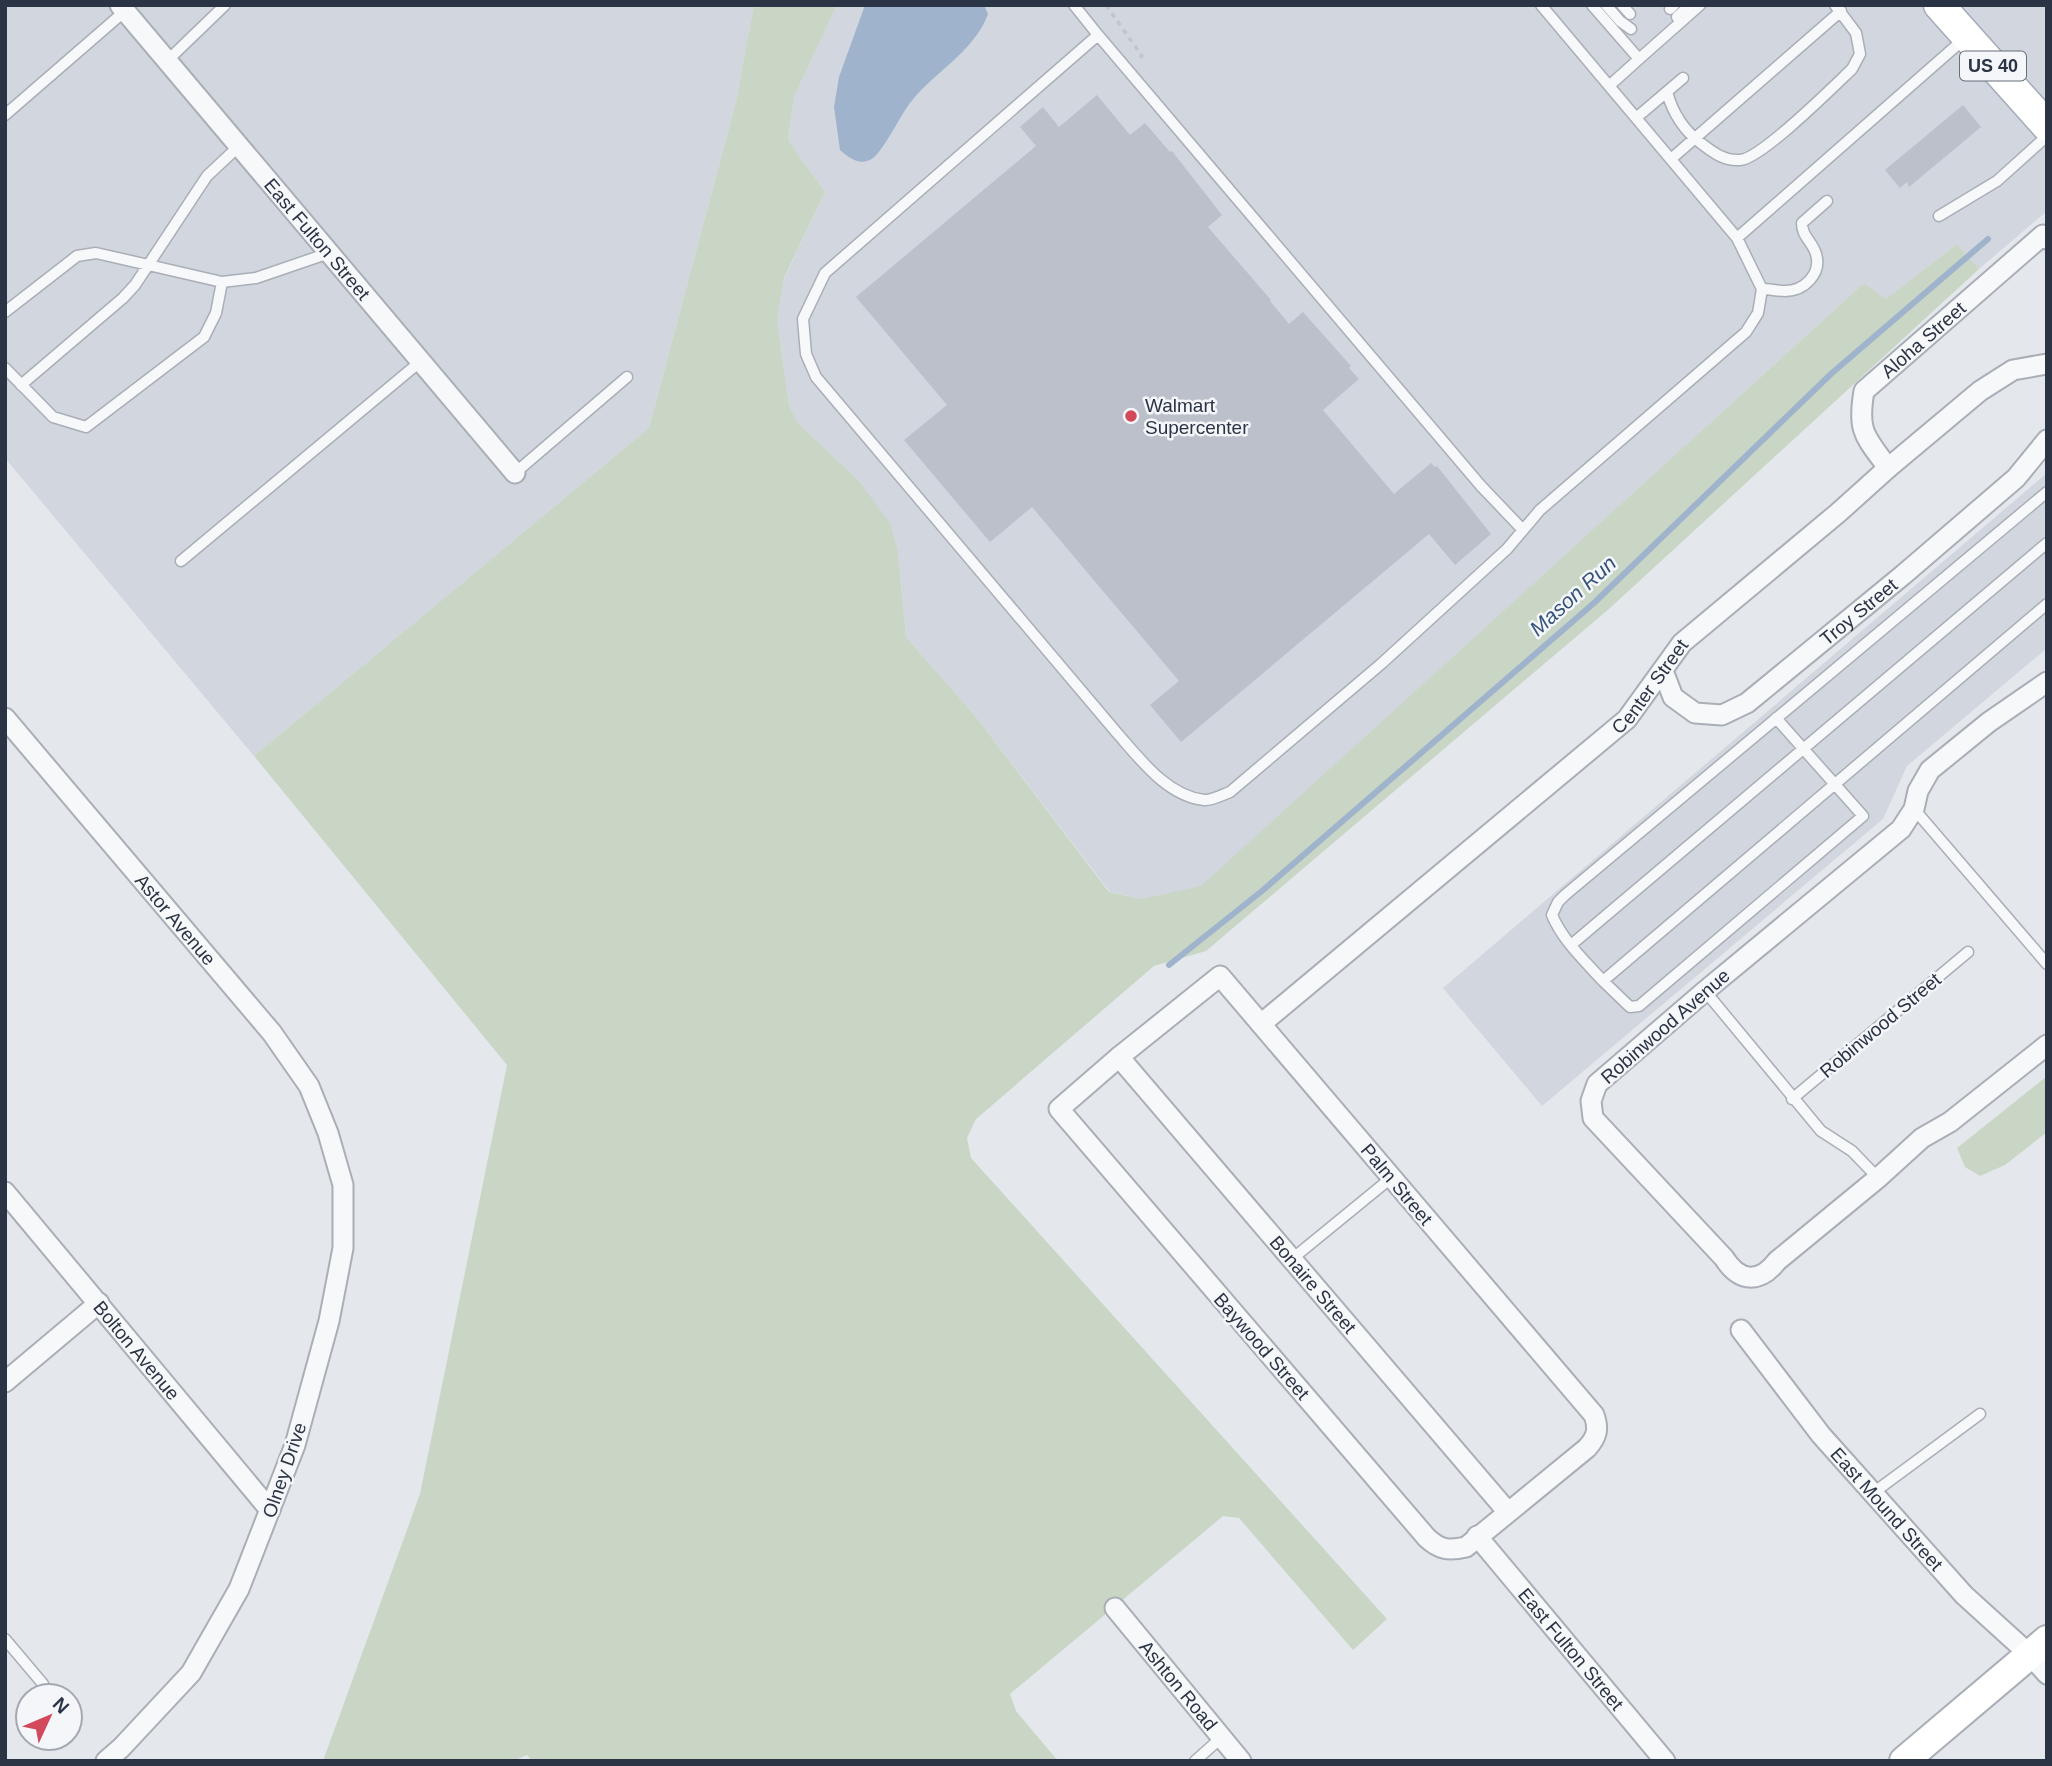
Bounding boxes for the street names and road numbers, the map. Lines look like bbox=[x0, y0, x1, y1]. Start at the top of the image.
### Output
road number: US 40 bbox=[1960, 52, 2026, 80]
street label: East Fulton Street bbox=[260, 174, 375, 305]
street label: Aloha Street bbox=[1877, 297, 1970, 382]
street label: Troy Street bbox=[1816, 574, 1902, 650]
street label: Center Street bbox=[1608, 635, 1693, 738]
street label: Astor Avenue bbox=[131, 870, 220, 970]
street label: Robinwood Avenue bbox=[1597, 965, 1734, 1088]
street label: Robinwood Street bbox=[1816, 968, 1945, 1082]
street label: Palm Street bbox=[1357, 1140, 1437, 1230]
street label: Bonaire Street bbox=[1265, 1232, 1361, 1338]
street label: Baywood Street bbox=[1210, 1289, 1314, 1404]
street label: Bolton Avenue bbox=[89, 1297, 184, 1404]
street label: Olney Drive bbox=[258, 1420, 311, 1521]
street label: East Mound Street bbox=[1826, 1443, 1947, 1575]
street label: East Fulton Street bbox=[1514, 1584, 1628, 1715]
street label: Ashton Road bbox=[1135, 1636, 1221, 1735]

